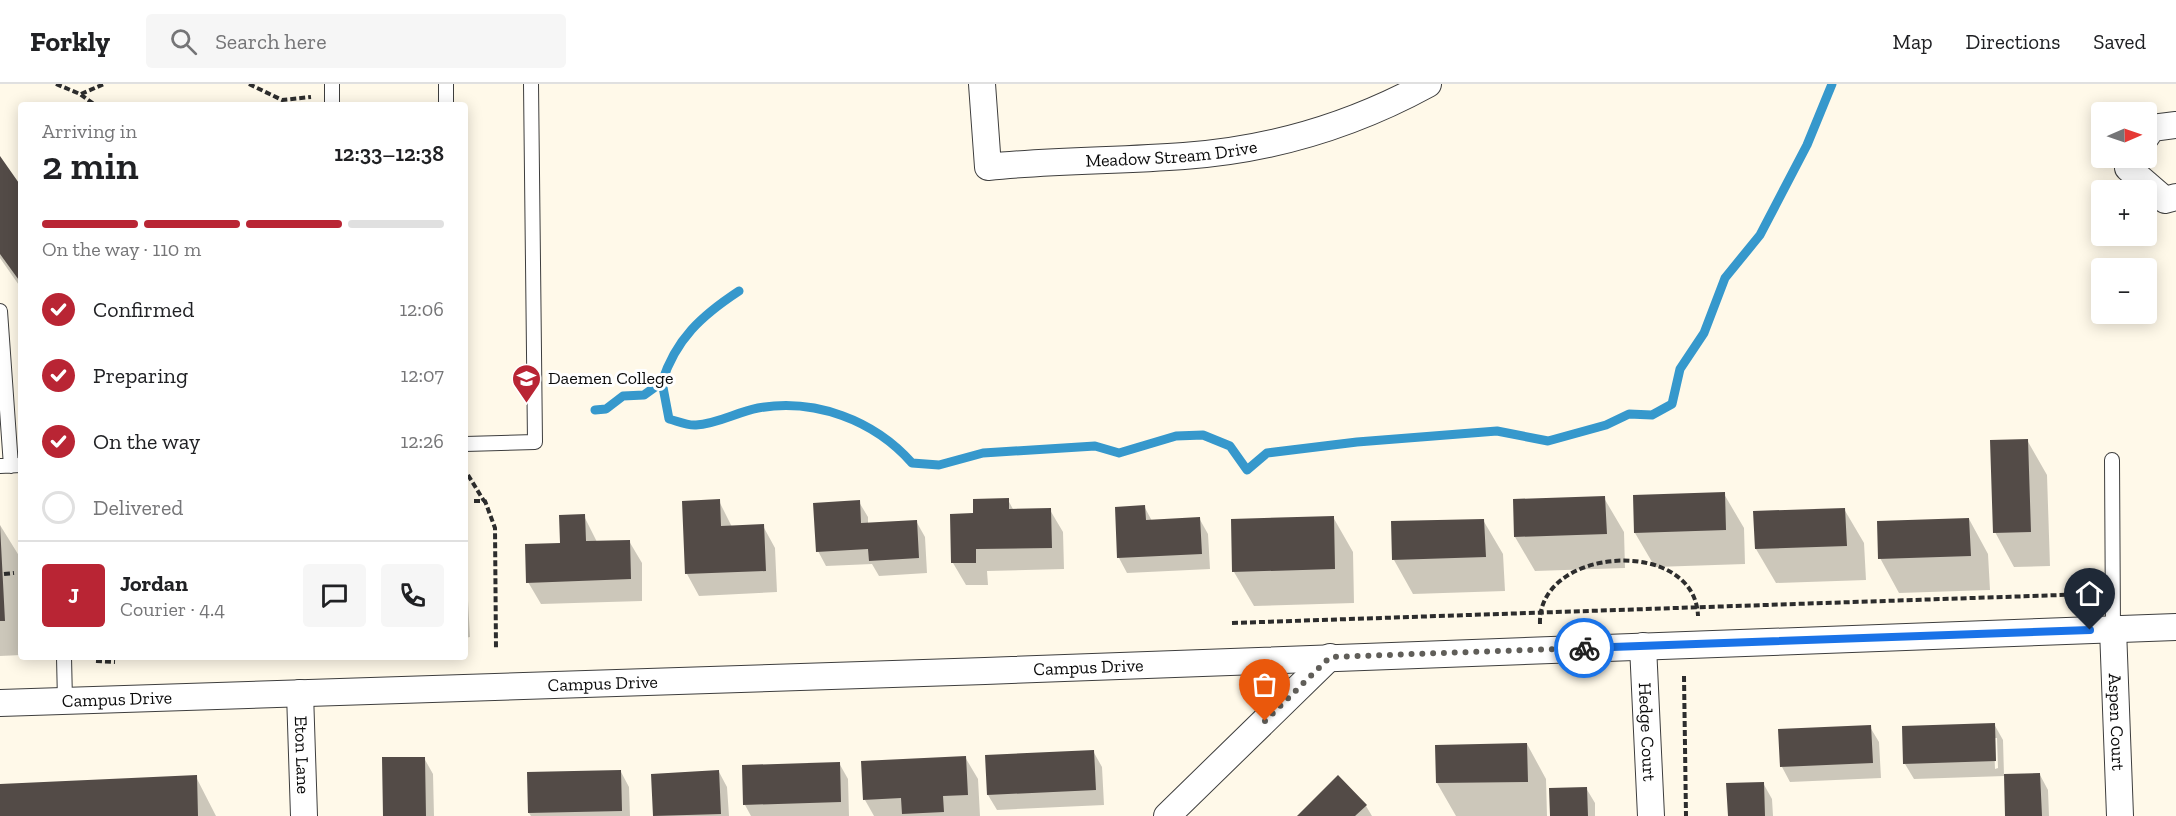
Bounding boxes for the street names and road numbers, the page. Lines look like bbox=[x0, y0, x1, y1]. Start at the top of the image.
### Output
street label: Meadow Stream Drive bbox=[1085, 135, 1259, 172]
street label: Campus Drive bbox=[1033, 654, 1144, 680]
street label: Campus Drive bbox=[547, 671, 658, 696]
street label: Aspen Court bbox=[2104, 673, 2129, 771]
street label: Hedge Court bbox=[1634, 682, 1660, 782]
street label: Campus Drive bbox=[61, 686, 172, 712]
street label: Eton Lane bbox=[290, 716, 314, 794]

